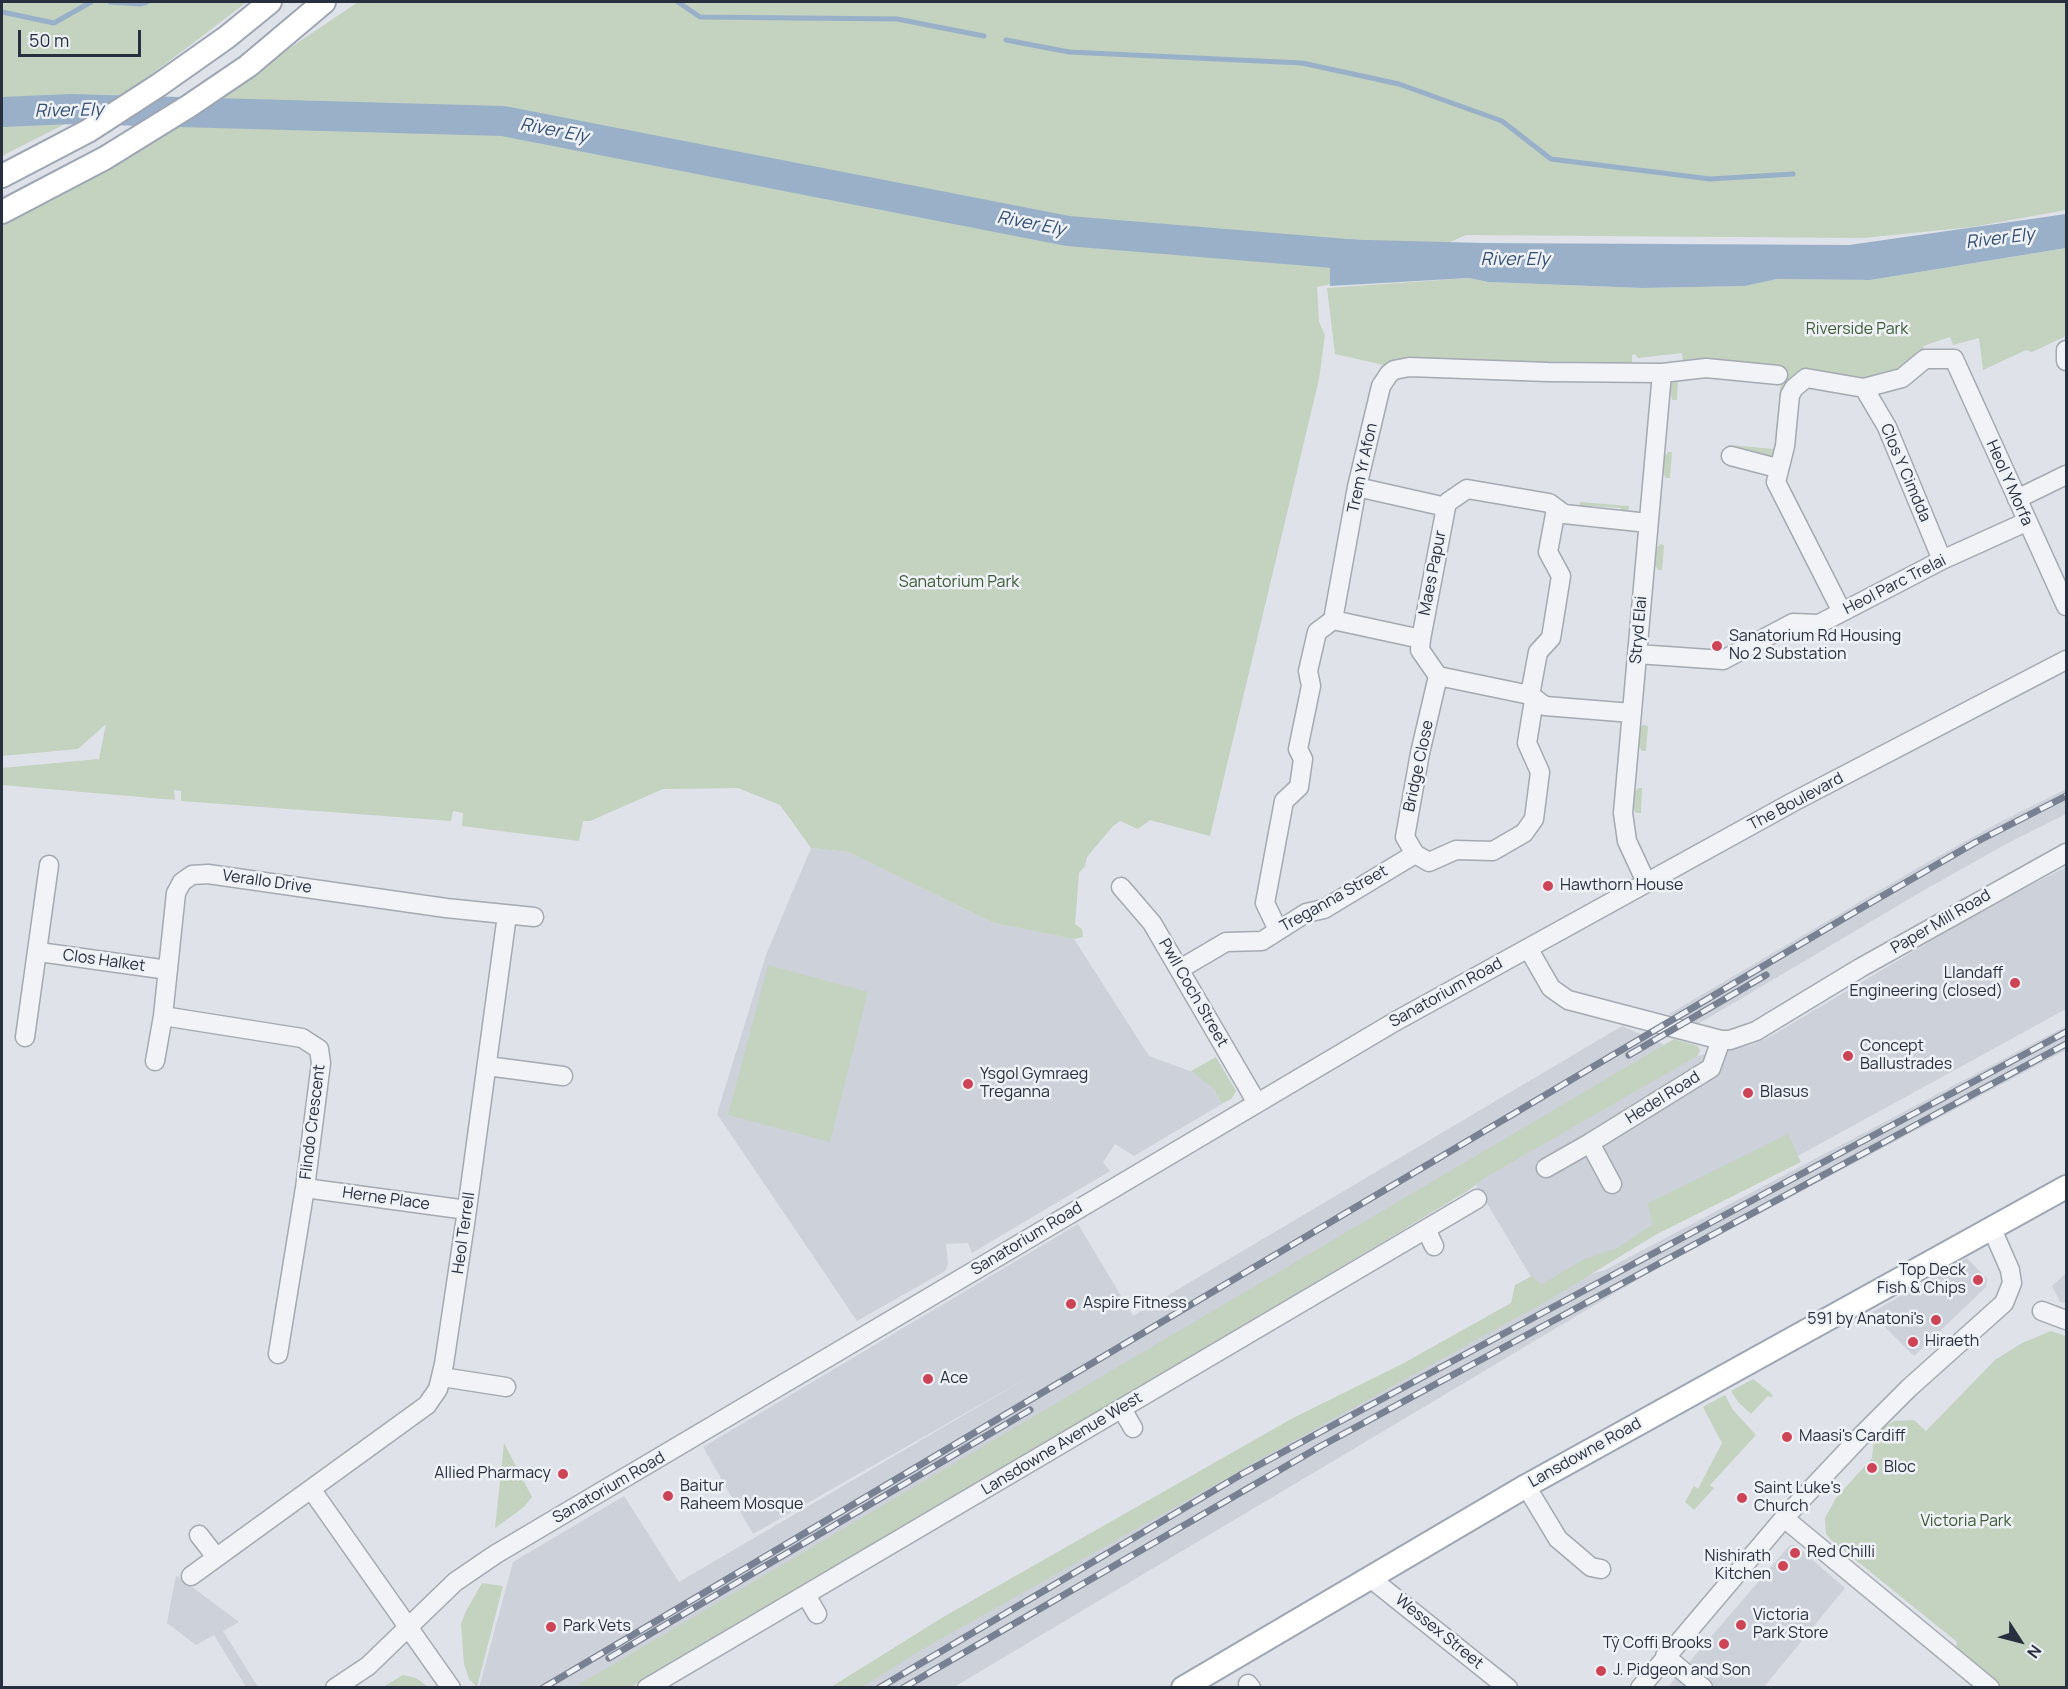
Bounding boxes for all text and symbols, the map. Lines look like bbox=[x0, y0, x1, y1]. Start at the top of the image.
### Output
scale bar bbox=[21, 18, 144, 56]
text: 50 m bbox=[29, 28, 69, 52]
water label: River Ely bbox=[34, 100, 104, 122]
water label: River Ely bbox=[518, 114, 590, 148]
water label: River Ely bbox=[995, 207, 1067, 241]
water label: River Ely bbox=[1964, 224, 2036, 254]
water label: River Ely bbox=[1481, 249, 1549, 271]
park label: Riverside Park bbox=[1806, 320, 1908, 340]
street label: Trem Yr Afon bbox=[1344, 421, 1382, 515]
street label: Clos Y Cimdda bbox=[1876, 421, 1934, 525]
street label: Heol Y Morfa bbox=[1982, 437, 2036, 529]
street label: Maes Papur bbox=[1415, 529, 1451, 617]
street label: Heol Parc Trelai bbox=[1840, 551, 1950, 619]
park label: Sanatorium Park bbox=[899, 573, 1019, 593]
street label: Stryd Elai bbox=[1626, 595, 1652, 665]
place label: Sanatorium Rd Housing No 2 Substation bbox=[1729, 627, 1901, 665]
marker: Sanatorium Rd Housing No 2 Substation bbox=[1710, 639, 1724, 653]
street label: Bridge Close bbox=[1400, 718, 1438, 814]
street label: The Boulevard bbox=[1745, 769, 1847, 835]
street label: Treganna Street bbox=[1277, 861, 1391, 937]
street label: Verallo Drive bbox=[221, 866, 313, 898]
place label: Hawthorn House bbox=[1560, 876, 1683, 896]
marker: Hawthorn House bbox=[1541, 879, 1555, 893]
street label: Paper Mill Road bbox=[1888, 886, 1994, 958]
street label: Pwll Coch Street bbox=[1154, 935, 1232, 1051]
street label: Clos Halket bbox=[61, 946, 147, 976]
street label: Sanatorium Road bbox=[1386, 954, 1506, 1032]
place label: Llandaff Engineering (closed) bbox=[1849, 964, 2003, 1002]
marker: Llandaff Engineering (closed) bbox=[2008, 976, 2022, 990]
place label: Concept Ballustrades bbox=[1860, 1037, 1952, 1075]
marker: Concept Ballustrades bbox=[1841, 1049, 1855, 1063]
street label: Flindo Crescent bbox=[296, 1063, 330, 1181]
place label: Ysgol Gymraeg Treganna bbox=[980, 1065, 1088, 1103]
street label: Hedel Road bbox=[1622, 1068, 1704, 1128]
marker: Ysgol Gymraeg Treganna bbox=[961, 1077, 975, 1091]
place label: Blasus bbox=[1760, 1083, 1809, 1103]
marker: Blasus bbox=[1741, 1086, 1755, 1100]
street label: Herne Place bbox=[341, 1183, 431, 1215]
street label: Heol Terrell bbox=[449, 1191, 479, 1275]
street label: Sanatorium Road bbox=[968, 1198, 1086, 1280]
place label: Top Deck Fish & Chips bbox=[1877, 1261, 1966, 1299]
marker: Top Deck Fish & Chips bbox=[1971, 1273, 1985, 1287]
place label: Aspire Fitness bbox=[1083, 1294, 1187, 1314]
marker: Aspire Fitness bbox=[1064, 1297, 1078, 1311]
place label: 591 by Anatoni's bbox=[1807, 1310, 1924, 1330]
marker: 591 by Anatoni's bbox=[1929, 1313, 1943, 1327]
place label: Hiraeth bbox=[1925, 1332, 1979, 1352]
marker: Hiraeth bbox=[1906, 1335, 1920, 1349]
place label: Ace bbox=[940, 1369, 968, 1389]
marker: Ace bbox=[921, 1372, 935, 1386]
street label: Lansdowne Avenue West bbox=[978, 1388, 1146, 1500]
street label: Lansdowne Road bbox=[1525, 1414, 1645, 1492]
place label: Maasi's Cardiff bbox=[1799, 1427, 1905, 1447]
marker: Maasi's Cardiff bbox=[1780, 1430, 1794, 1444]
street label: Sanatorium Road bbox=[549, 1448, 669, 1528]
place label: Bloc bbox=[1884, 1458, 1916, 1478]
marker: Bloc bbox=[1865, 1461, 1879, 1475]
place label: Allied Pharmacy bbox=[434, 1464, 551, 1484]
marker: Allied Pharmacy bbox=[556, 1467, 570, 1481]
place label: Baitur Raheem Mosque bbox=[680, 1477, 803, 1515]
place label: Saint Luke's Church bbox=[1754, 1479, 1841, 1517]
marker: Baitur Raheem Mosque bbox=[661, 1489, 675, 1503]
marker: Saint Luke's Church bbox=[1735, 1491, 1749, 1505]
park label: Victoria Park bbox=[1921, 1512, 2011, 1532]
place label: Red Chilli bbox=[1807, 1543, 1875, 1563]
marker: Red Chilli bbox=[1788, 1546, 1802, 1560]
place label: Nishirath Kitchen bbox=[1704, 1547, 1771, 1585]
marker: Nishirath Kitchen bbox=[1776, 1559, 1790, 1573]
street label: Wessex Street bbox=[1391, 1591, 1487, 1673]
place label: Victoria Park Store bbox=[1753, 1606, 1828, 1644]
north arrow bbox=[1990, 1611, 2050, 1671]
place label: Park Vets bbox=[563, 1617, 631, 1637]
marker: Victoria Park Store bbox=[1734, 1618, 1748, 1632]
marker: Park Vets bbox=[544, 1620, 558, 1634]
place label: Tŷ Coffi Brooks bbox=[1603, 1634, 1712, 1654]
marker: Tŷ Coffi Brooks bbox=[1717, 1637, 1731, 1651]
text: N bbox=[2022, 1640, 2047, 1663]
place label: J. Pidgeon and Son bbox=[1613, 1661, 1751, 1681]
marker: J. Pidgeon and Son bbox=[1594, 1664, 1608, 1678]

